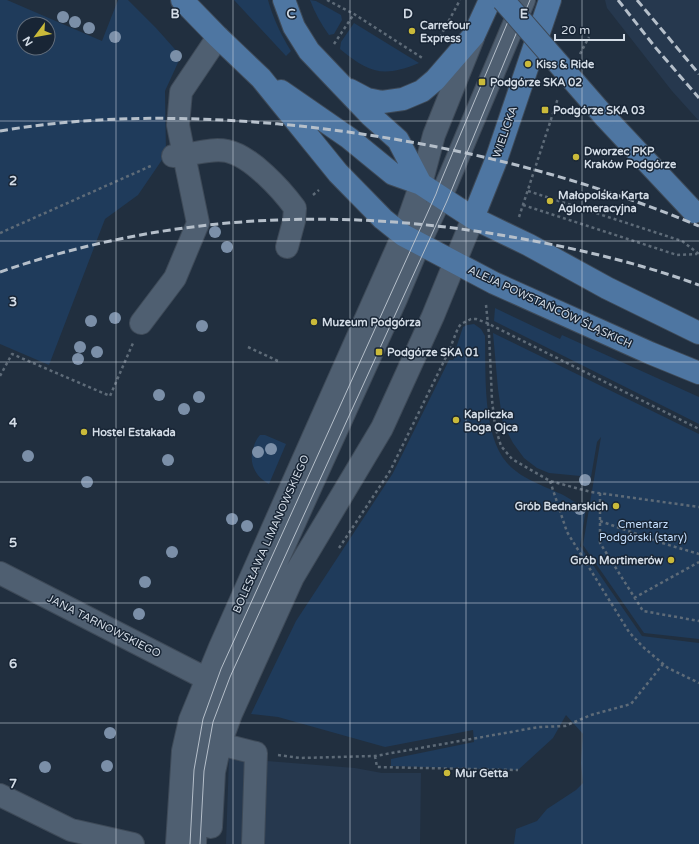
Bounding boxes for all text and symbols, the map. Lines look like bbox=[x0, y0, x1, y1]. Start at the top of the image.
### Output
text: B bbox=[170, 6, 180, 22]
text: C bbox=[286, 6, 296, 22]
text: D bbox=[403, 6, 413, 22]
text: E bbox=[520, 6, 528, 22]
north arrow bbox=[16, 16, 56, 56]
scale bar bbox=[555, 16, 624, 42]
place label: Carrefour Express bbox=[420, 19, 471, 46]
text: 20 m bbox=[561, 23, 590, 37]
marker: Carrefour Express bbox=[407, 26, 417, 36]
text: N bbox=[20, 34, 36, 48]
place label: Kiss & Ride bbox=[536, 58, 595, 71]
marker: Kiss & Ride bbox=[523, 59, 533, 69]
place label: Podgórze SKA 02 bbox=[490, 76, 582, 90]
marker: Podgórze SKA 02 bbox=[477, 77, 487, 87]
street label: WIELICKA bbox=[490, 104, 520, 160]
place label: Podgórze SKA 03 bbox=[553, 104, 645, 118]
marker: Podgórze SKA 03 bbox=[540, 105, 550, 115]
place label: Dworzec PKP Kraków Podgórze bbox=[584, 145, 677, 172]
marker: Dworzec PKP Kraków Podgórze bbox=[571, 152, 581, 162]
text: 2 bbox=[9, 173, 17, 189]
place label: Małopolska Karta Aglomeracyjna bbox=[558, 189, 649, 216]
marker: Małopolska Karta Aglomeracyjna bbox=[545, 196, 555, 206]
street label: ALEJA POWSTAŃCÓW ŚLĄSKICH bbox=[466, 262, 634, 351]
text: 3 bbox=[9, 294, 17, 310]
place label: Muzeum Podgórza bbox=[322, 316, 421, 330]
marker: Muzeum Podgórza bbox=[309, 317, 319, 327]
place label: Podgórze SKA 01 bbox=[387, 346, 479, 360]
marker: Podgórze SKA 01 bbox=[374, 347, 384, 357]
place label: Kapliczka Boga Ojca bbox=[464, 408, 518, 435]
text: 4 bbox=[9, 415, 18, 431]
marker: Kapliczka Boga Ojca bbox=[451, 415, 461, 425]
place label: Hostel Estakada bbox=[92, 426, 176, 439]
marker: Hostel Estakada bbox=[79, 427, 89, 437]
street label: BOLESŁAWA LIMANOWSKIEGO bbox=[230, 453, 312, 615]
place label: Grób Bednarskich bbox=[515, 500, 608, 513]
marker: Grób Bednarskich bbox=[611, 501, 621, 511]
park label: Cmentarz Podgórski (stary) bbox=[599, 518, 687, 544]
text: 5 bbox=[9, 535, 17, 551]
place label: Grób Mortimerów bbox=[570, 554, 663, 567]
marker: Grób Mortimerów bbox=[666, 555, 676, 565]
street label: JANA TARNOWSKIEGO bbox=[45, 592, 163, 660]
text: 6 bbox=[9, 656, 17, 672]
place label: Mur Getta bbox=[455, 767, 508, 780]
marker: Mur Getta bbox=[442, 768, 452, 778]
text: 7 bbox=[9, 776, 17, 792]

